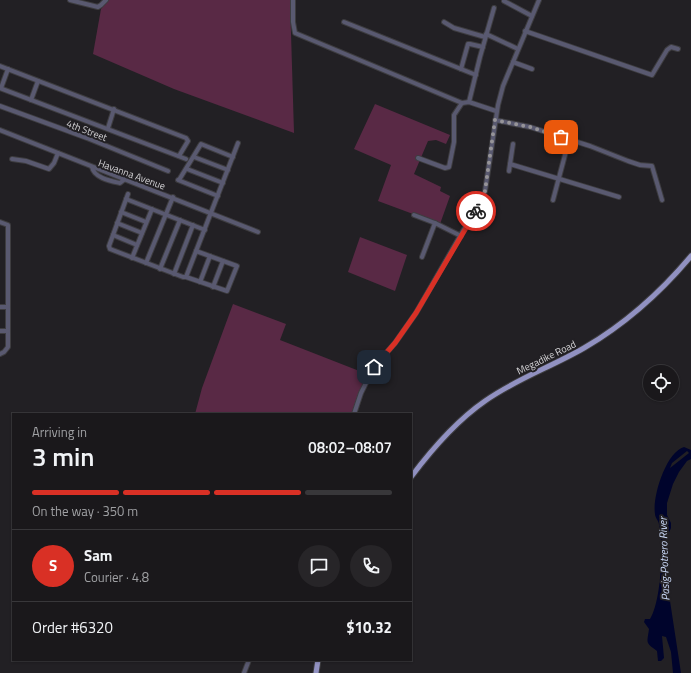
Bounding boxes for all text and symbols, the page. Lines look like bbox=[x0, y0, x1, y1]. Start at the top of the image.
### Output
street label: 4th Street bbox=[64, 116, 110, 145]
pin bbox=[544, 120, 578, 154]
icon: bag bbox=[550, 126, 572, 148]
street label: Havanna Avenue bbox=[96, 155, 168, 194]
courier bbox=[456, 191, 496, 231]
icon: bike bbox=[465, 200, 487, 222]
street label: Megadike Road bbox=[514, 337, 579, 378]
pin bbox=[357, 350, 391, 384]
icon: home bbox=[363, 356, 385, 378]
map controls bbox=[643, 365, 679, 401]
button: locate bbox=[643, 365, 679, 401]
text: Arriving in bbox=[32, 422, 87, 442]
text: 08:02–08:07 bbox=[308, 436, 392, 459]
text: 3 min bbox=[32, 437, 95, 476]
text: On the way · 350 m bbox=[32, 501, 138, 521]
water label: Pasig-Potrero River bbox=[654, 515, 673, 601]
text: Sam bbox=[84, 544, 112, 567]
button: chat bbox=[298, 545, 340, 587]
button: phone bbox=[350, 545, 392, 587]
text: S bbox=[49, 554, 57, 577]
text: Courier · 4.8 bbox=[84, 567, 149, 587]
text: Order #6320 bbox=[32, 616, 113, 639]
text: $10.32 bbox=[346, 616, 392, 639]

